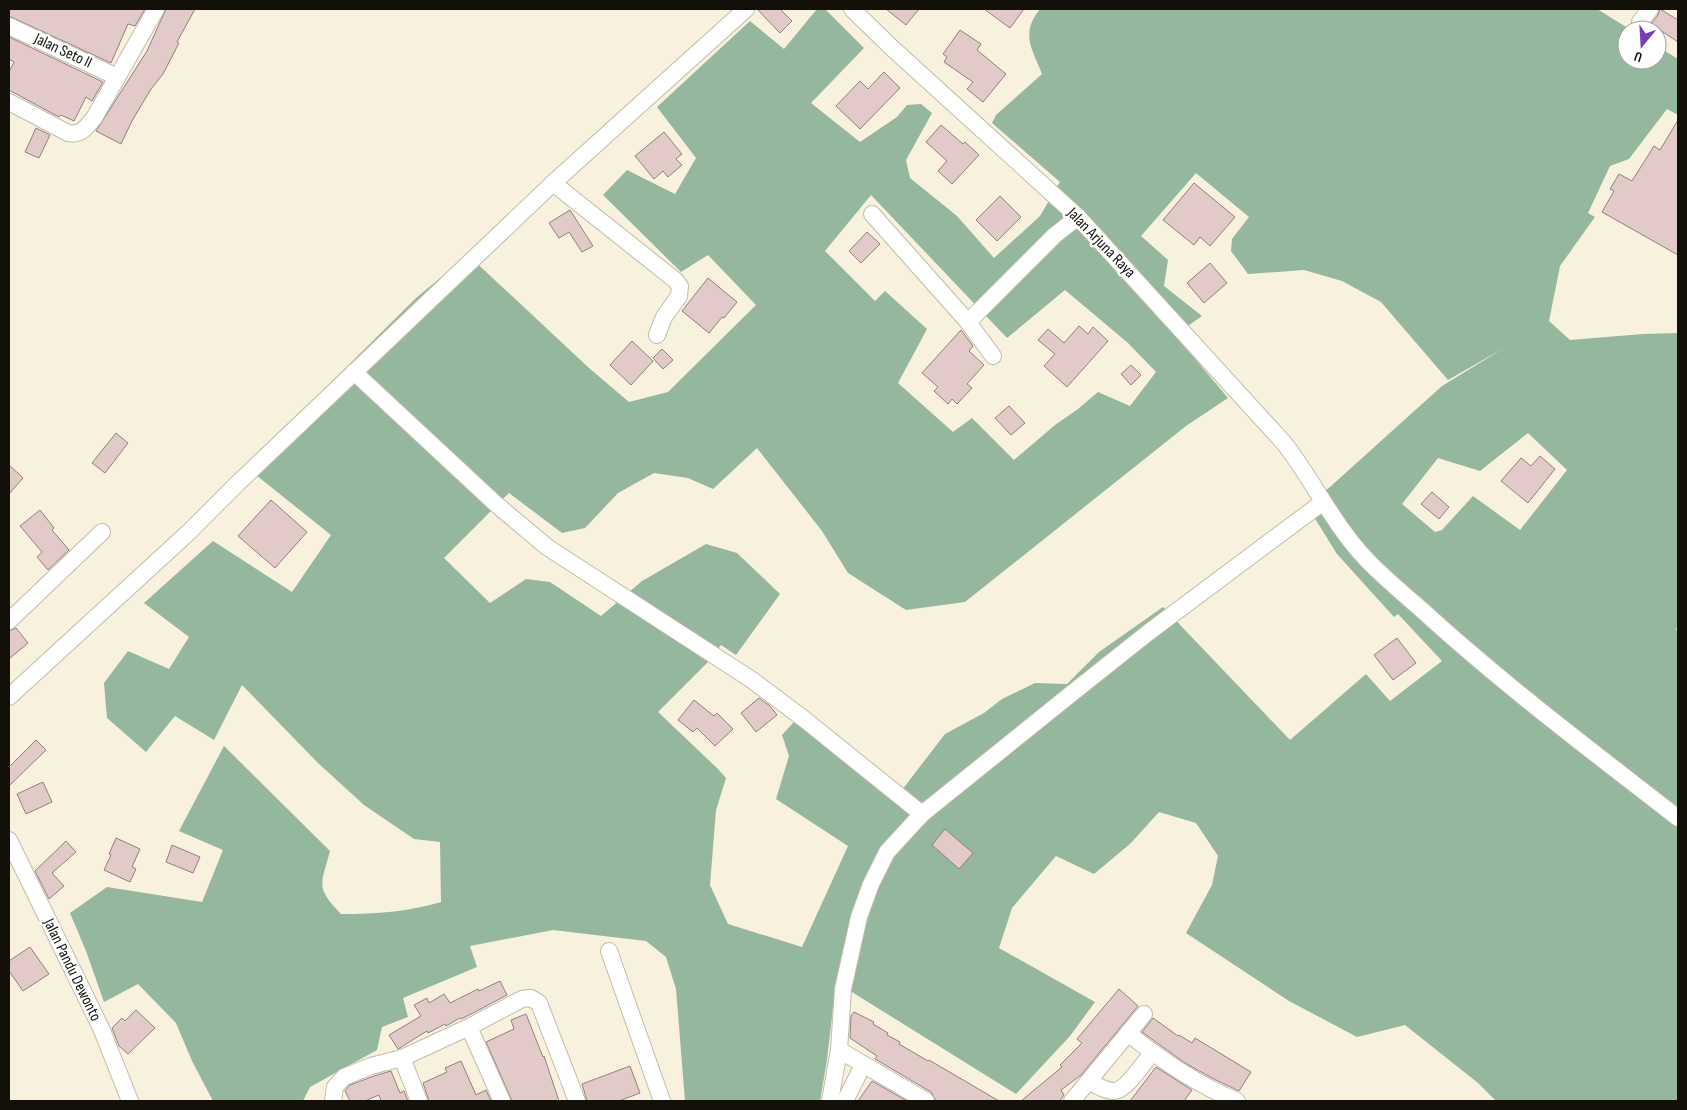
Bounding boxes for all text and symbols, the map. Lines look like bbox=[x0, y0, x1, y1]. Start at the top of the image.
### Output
north arrow bbox=[1617, 20, 1667, 70]
street label: Jalan Seto II bbox=[30, 29, 95, 73]
text: U bbox=[1632, 48, 1644, 66]
street label: Jalan Arjuna Raya bbox=[1062, 203, 1139, 282]
street label: Jalan Pandu Dewonto bbox=[39, 915, 105, 1024]

